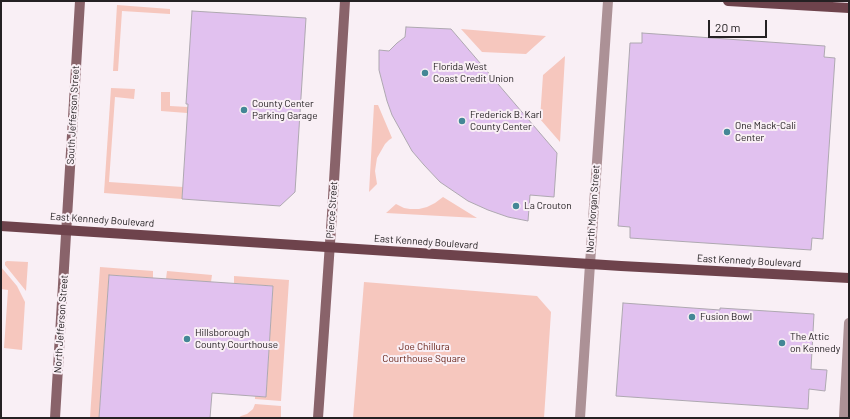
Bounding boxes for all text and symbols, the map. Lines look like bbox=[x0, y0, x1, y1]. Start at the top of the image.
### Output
scale bar bbox=[710, 12, 769, 38]
text: 20 m bbox=[715, 20, 741, 34]
place label: Florida West Coast Credit Union bbox=[433, 61, 514, 84]
street label: South Jefferson Street bbox=[64, 65, 82, 165]
marker: Florida West Coast Credit Union bbox=[420, 68, 430, 78]
place label: County Center Parking Garage bbox=[252, 98, 318, 122]
marker: County Center Parking Garage bbox=[239, 105, 249, 115]
place label: Frederick B. Karl County Center bbox=[470, 109, 542, 132]
marker: Frederick B. Karl County Center bbox=[457, 116, 467, 126]
place label: One Mack-Cali Center bbox=[735, 120, 796, 144]
marker: One Mack-Cali Center bbox=[722, 127, 732, 137]
street label: North Morgan Street bbox=[584, 165, 602, 253]
street label: Pierce Street bbox=[324, 181, 340, 239]
place label: La Crouton bbox=[524, 200, 572, 212]
marker: La Crouton bbox=[511, 201, 521, 211]
street label: East Kennedy Boulevard bbox=[50, 210, 154, 230]
street label: East Kennedy Boulevard bbox=[374, 232, 478, 252]
street label: East Kennedy Boulevard bbox=[697, 252, 801, 270]
street label: North Jefferson Street bbox=[52, 274, 70, 374]
place label: Fusion Bowl bbox=[700, 311, 752, 323]
marker: Fusion Bowl bbox=[687, 312, 697, 322]
place label: Hillsborough County Courthouse bbox=[195, 327, 278, 350]
place label: The Attic on Kennedy bbox=[790, 331, 840, 354]
marker: Hillsborough County Courthouse bbox=[182, 334, 192, 344]
marker: The Attic on Kennedy bbox=[777, 338, 787, 348]
park label: Joe Chillura Courthouse Square bbox=[382, 341, 466, 364]

